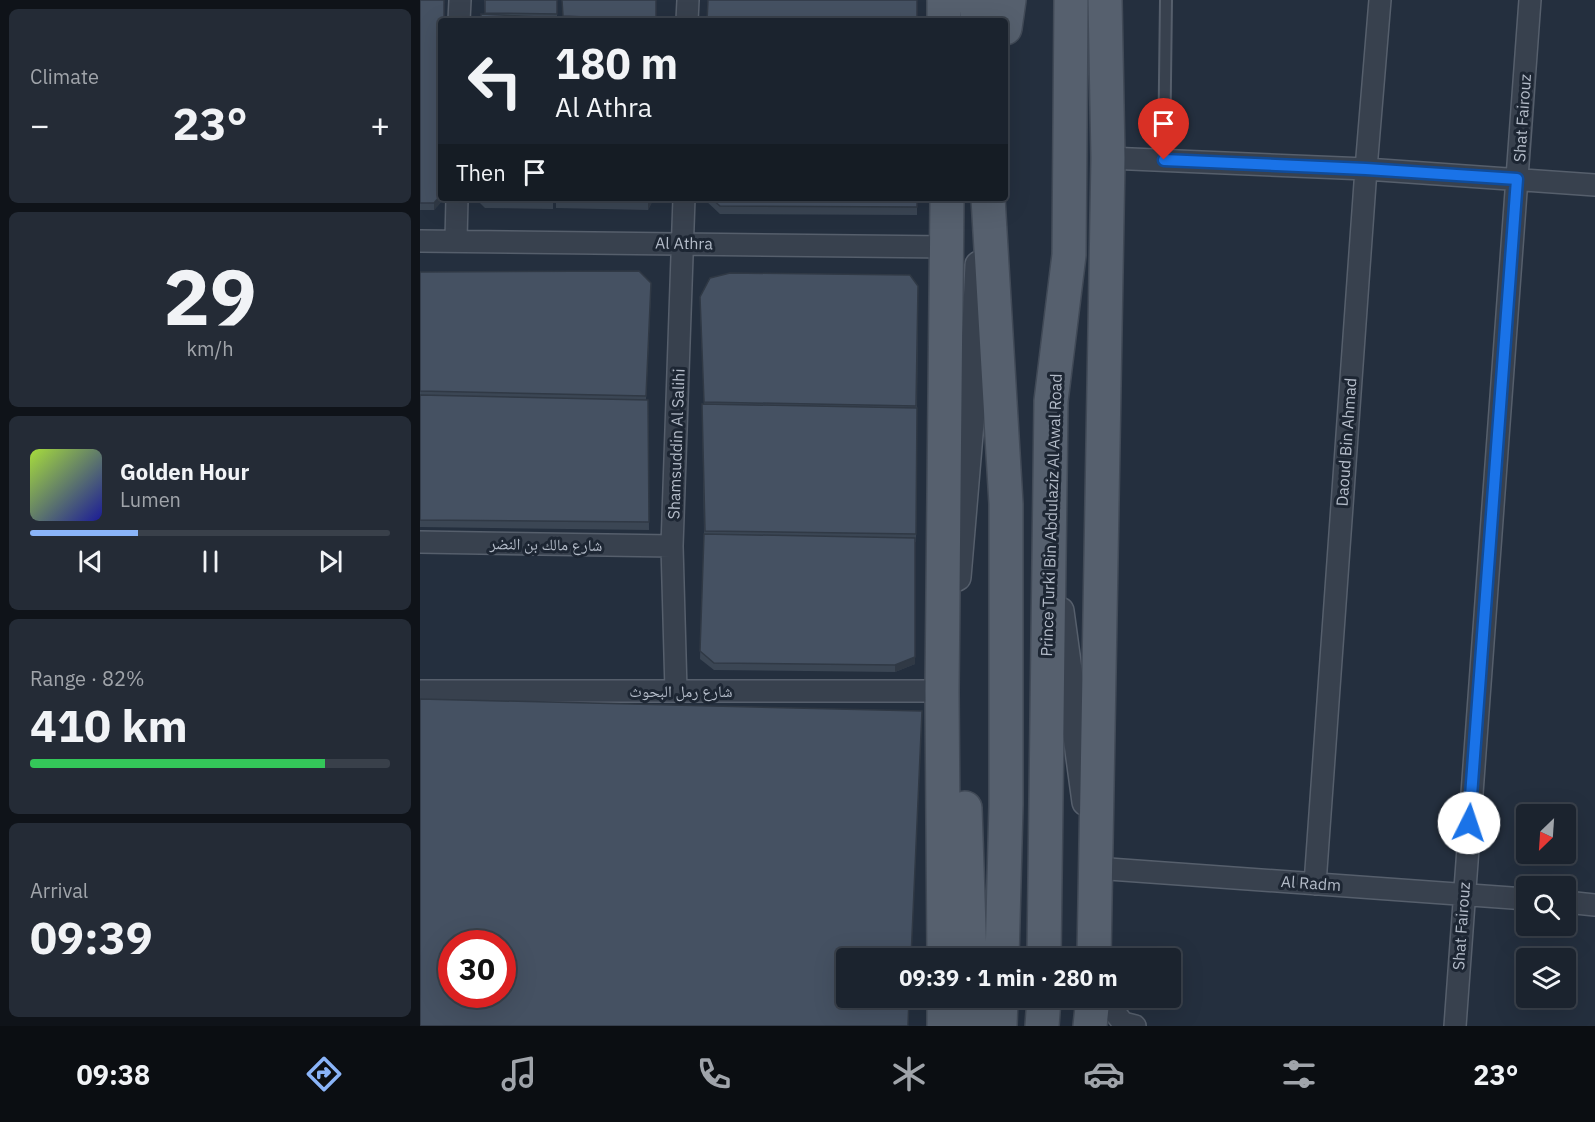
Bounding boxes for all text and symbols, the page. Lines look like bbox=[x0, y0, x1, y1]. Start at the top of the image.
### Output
text: 180 m bbox=[555, 36, 678, 91]
icon: left bbox=[456, 42, 534, 120]
text: Climate bbox=[30, 63, 99, 90]
street label: Shat Fairouz bbox=[1509, 73, 1535, 163]
text: Al Athra bbox=[555, 89, 652, 124]
text: 23° bbox=[172, 94, 248, 152]
pin bbox=[1138, 98, 1189, 160]
text: − bbox=[30, 103, 50, 146]
text: + bbox=[370, 103, 390, 146]
icon: arrive bbox=[1147, 107, 1180, 140]
icon: arrive bbox=[518, 156, 551, 189]
text: Then bbox=[456, 158, 506, 187]
street label: Al Athra bbox=[655, 232, 713, 254]
text: 29 bbox=[163, 245, 257, 346]
text: km/h bbox=[186, 335, 234, 362]
street label: Shamsuddin Al Salihi bbox=[663, 368, 689, 520]
street label: Prince Turki Bin Abdulaziz Al Awal Road bbox=[1036, 373, 1066, 657]
street label: Daoud Bin Ahmad bbox=[1332, 377, 1360, 507]
text: Golden Hour bbox=[120, 457, 249, 486]
text: Lumen bbox=[120, 486, 181, 513]
street label: شارع مالك بن النضر bbox=[488, 533, 603, 556]
icon: previous bbox=[74, 545, 107, 578]
icon: pause bbox=[194, 545, 227, 578]
icon: next bbox=[314, 545, 347, 578]
text: Range · 82% bbox=[30, 665, 145, 692]
street label: شارع رمل البحوث bbox=[629, 681, 733, 702]
text: 410 km bbox=[30, 696, 188, 754]
position arrow bbox=[1437, 791, 1501, 855]
north arrow bbox=[1516, 804, 1576, 864]
map controls bbox=[1516, 804, 1576, 1008]
street label: Al Radm bbox=[1280, 871, 1342, 895]
button: search bbox=[1516, 876, 1576, 936]
text: Arrival bbox=[30, 877, 88, 904]
street label: Shat Fairouz bbox=[1448, 881, 1474, 971]
text: 09:39 bbox=[30, 908, 153, 966]
speed limit sign: 30 bbox=[438, 930, 516, 1008]
button: layers bbox=[1516, 948, 1576, 1008]
text: 09:39 · 1 min · 280 m bbox=[899, 963, 1118, 992]
icon: directions bbox=[303, 1053, 345, 1095]
icon: music bbox=[498, 1053, 540, 1095]
icon: phone bbox=[693, 1053, 735, 1095]
icon: climate bbox=[888, 1053, 930, 1095]
icon: car bbox=[1083, 1053, 1125, 1095]
icon: filters bbox=[1278, 1053, 1320, 1095]
text: 09:38 bbox=[77, 1057, 150, 1092]
text: 23° bbox=[1473, 1057, 1518, 1092]

